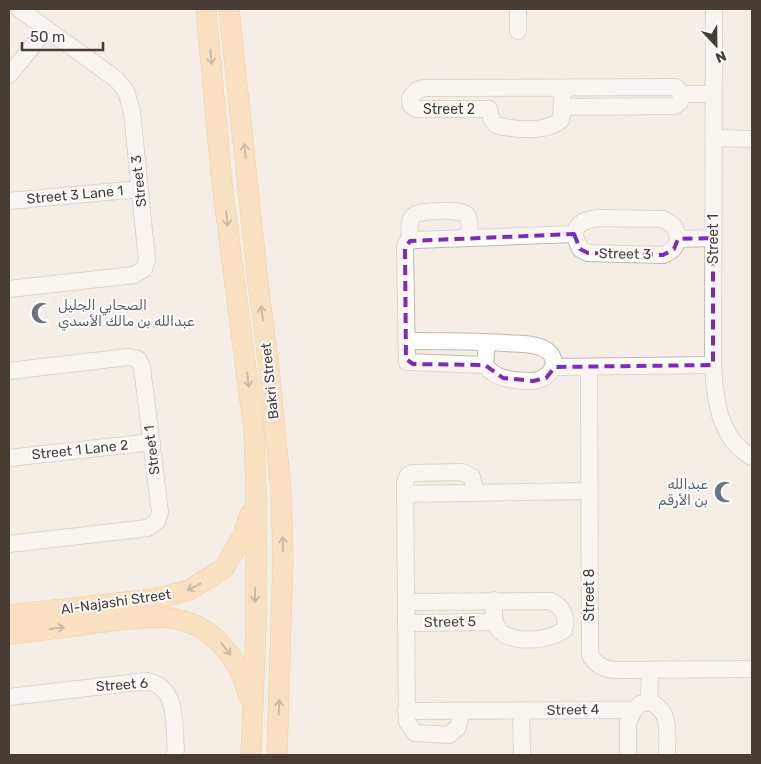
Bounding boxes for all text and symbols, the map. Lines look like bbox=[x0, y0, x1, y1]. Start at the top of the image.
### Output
scale bar bbox=[22, 20, 104, 52]
north arrow bbox=[691, 20, 741, 70]
text: 50 m bbox=[30, 28, 65, 46]
text: N bbox=[713, 47, 729, 66]
one-way arrow bbox=[206, 49, 215, 65]
street label: Street 2 bbox=[423, 101, 475, 118]
one-way arrow bbox=[240, 143, 249, 159]
street label: Street 3 bbox=[128, 154, 150, 208]
street label: Street 3 Lane 1 bbox=[26, 182, 124, 208]
one-way arrow bbox=[222, 211, 232, 227]
street label: Street 1 bbox=[705, 214, 722, 264]
street label: Street 3 bbox=[599, 245, 651, 263]
place label: الصحابي الجليل عبدالله بن مالك الأسدي bbox=[58, 297, 195, 331]
mosque icon: الصحابي الجليل عبدالله بن مالك الأسدي bbox=[29, 300, 55, 326]
one-way arrow bbox=[257, 305, 267, 321]
street label: Bakri Street bbox=[257, 341, 282, 420]
one-way arrow bbox=[243, 372, 253, 388]
street label: Street 1 bbox=[141, 424, 163, 476]
street label: Street 1 Lane 2 bbox=[31, 436, 129, 464]
place label: عبدالله بن الأرقم bbox=[658, 476, 708, 509]
mosque icon: عبدالله بن الأرقم bbox=[712, 479, 738, 505]
one-way arrow bbox=[278, 536, 287, 552]
street label: Street 8 bbox=[581, 569, 598, 621]
one-way arrow bbox=[186, 582, 201, 592]
street label: Al-Najashi Street bbox=[60, 586, 173, 618]
one-way arrow bbox=[250, 586, 260, 602]
street label: Street 5 bbox=[424, 613, 476, 631]
one-way arrow bbox=[49, 623, 65, 633]
one-way arrow bbox=[221, 642, 231, 656]
street label: Street 6 bbox=[95, 675, 149, 695]
one-way arrow bbox=[274, 699, 284, 715]
street label: Street 4 bbox=[547, 701, 600, 719]

